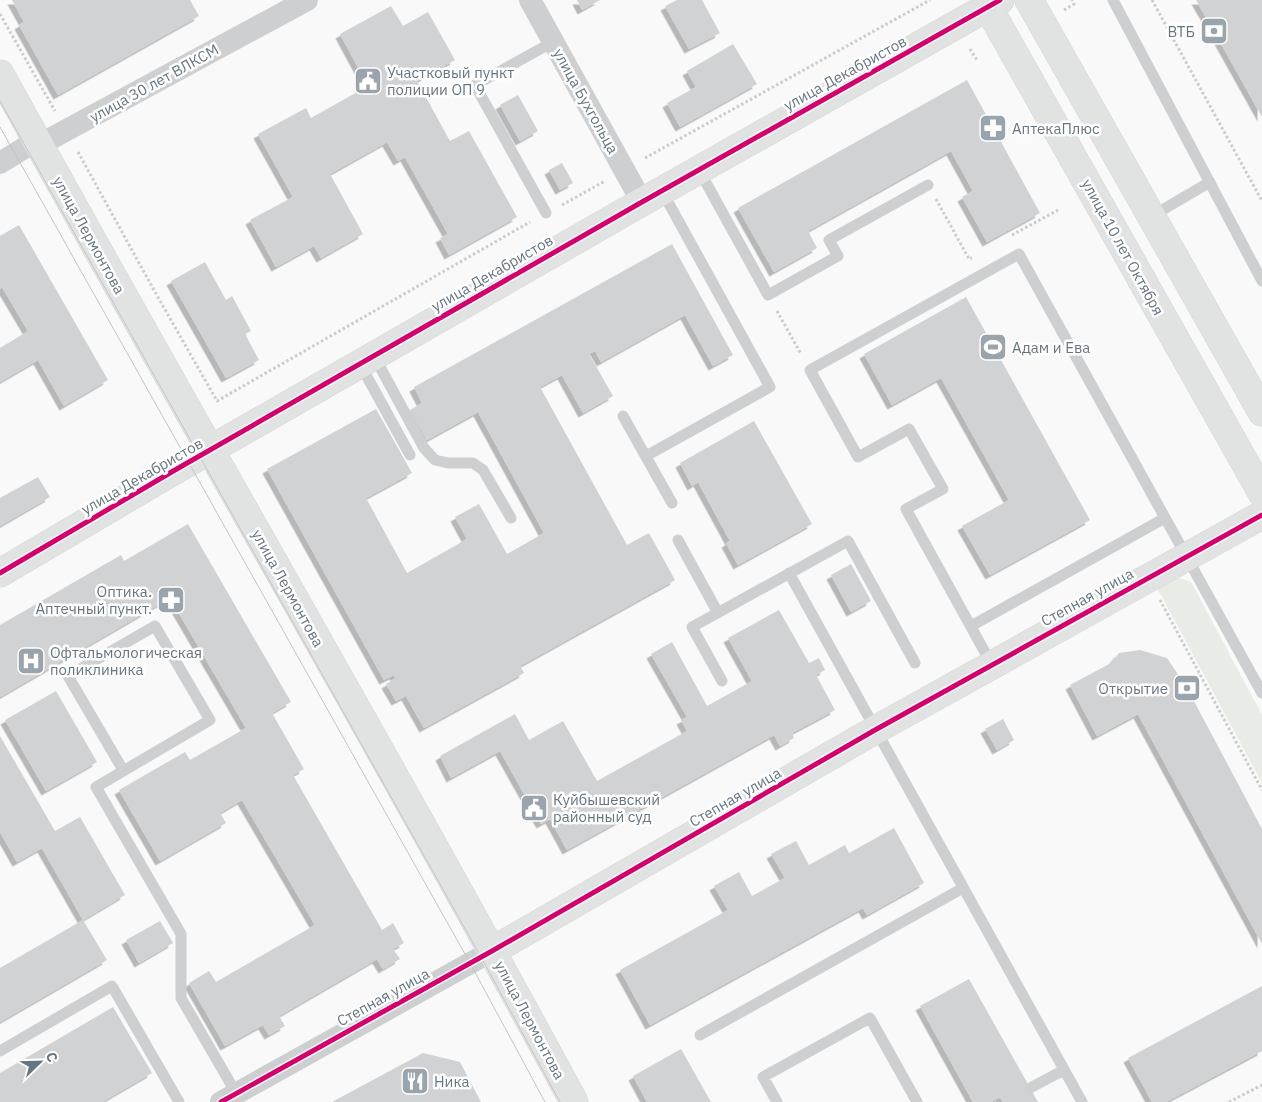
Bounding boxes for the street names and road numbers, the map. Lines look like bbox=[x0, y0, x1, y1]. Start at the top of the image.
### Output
street label: улица Декабристов bbox=[780, 31, 910, 115]
street label: улица 30 лет ВЛКСМ bbox=[86, 40, 222, 126]
street label: улица Бухгольца bbox=[549, 45, 623, 157]
street label: улица Лермонтова bbox=[49, 173, 129, 297]
street label: улица 10 лет Октября bbox=[1078, 176, 1168, 318]
street label: улица Декабристов bbox=[428, 230, 556, 316]
street label: улица Декабристов bbox=[78, 433, 206, 519]
street label: улица Лермонтова bbox=[248, 526, 328, 650]
street label: Степная улица bbox=[1037, 564, 1137, 630]
street label: Степная улица bbox=[686, 763, 784, 831]
street label: улица Лермонтова bbox=[491, 957, 569, 1083]
street label: Степная улица bbox=[333, 964, 433, 1030]

